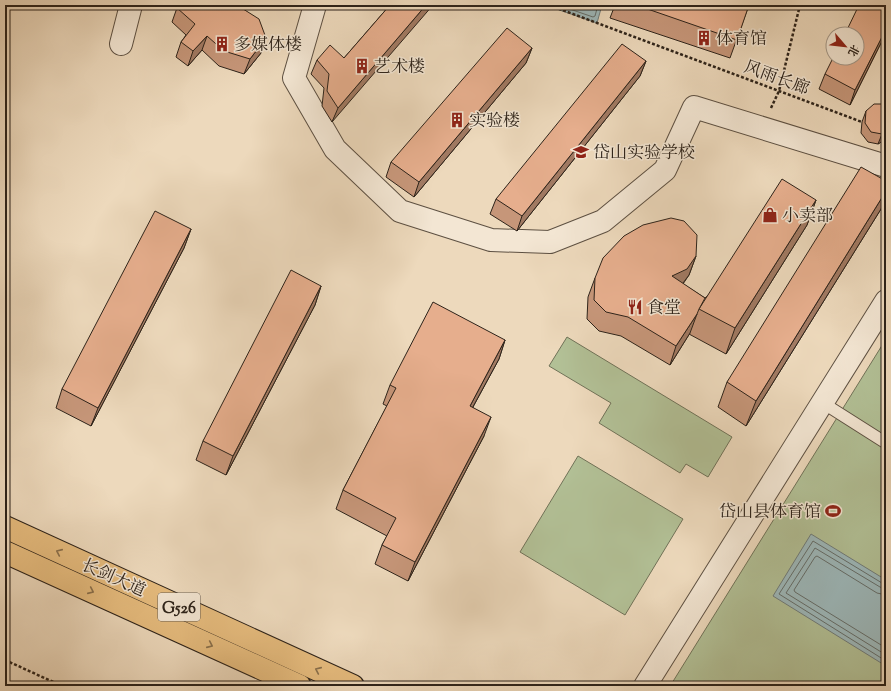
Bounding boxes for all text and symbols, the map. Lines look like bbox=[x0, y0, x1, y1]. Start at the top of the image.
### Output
north arrow bbox=[825, 26, 865, 66]
place label: 体育馆 bbox=[716, 28, 767, 52]
building icon: 体育馆 bbox=[695, 29, 713, 47]
place label: 多媒体楼 bbox=[234, 34, 302, 58]
building icon: 多媒体楼 bbox=[213, 35, 231, 53]
text: 北 bbox=[843, 42, 863, 59]
place label: 艺术楼 bbox=[374, 56, 425, 80]
street label: 风雨长廊 bbox=[740, 56, 812, 102]
building icon: 艺术楼 bbox=[353, 57, 371, 75]
place label: 实验楼 bbox=[469, 110, 520, 134]
building icon: 实验楼 bbox=[448, 111, 466, 129]
place label: 岱山实验学校 bbox=[593, 142, 695, 166]
school or university icon: 岱山实验学校 bbox=[572, 143, 590, 161]
place label: 小卖部 bbox=[782, 205, 833, 229]
shop icon: 小卖部 bbox=[761, 206, 779, 224]
place label: 食堂 bbox=[647, 297, 681, 321]
restaurant icon: 食堂 bbox=[626, 298, 644, 316]
place label: 岱山县体育馆 bbox=[719, 501, 821, 525]
sports icon: 岱山县体育馆 bbox=[824, 502, 842, 520]
one-way arrow bbox=[56, 549, 64, 557]
street label: 长剑大道 bbox=[77, 554, 149, 604]
one-way arrow bbox=[87, 586, 95, 594]
road number: G526 bbox=[158, 593, 200, 621]
one-way arrow bbox=[205, 640, 213, 648]
one-way arrow bbox=[315, 667, 322, 675]

